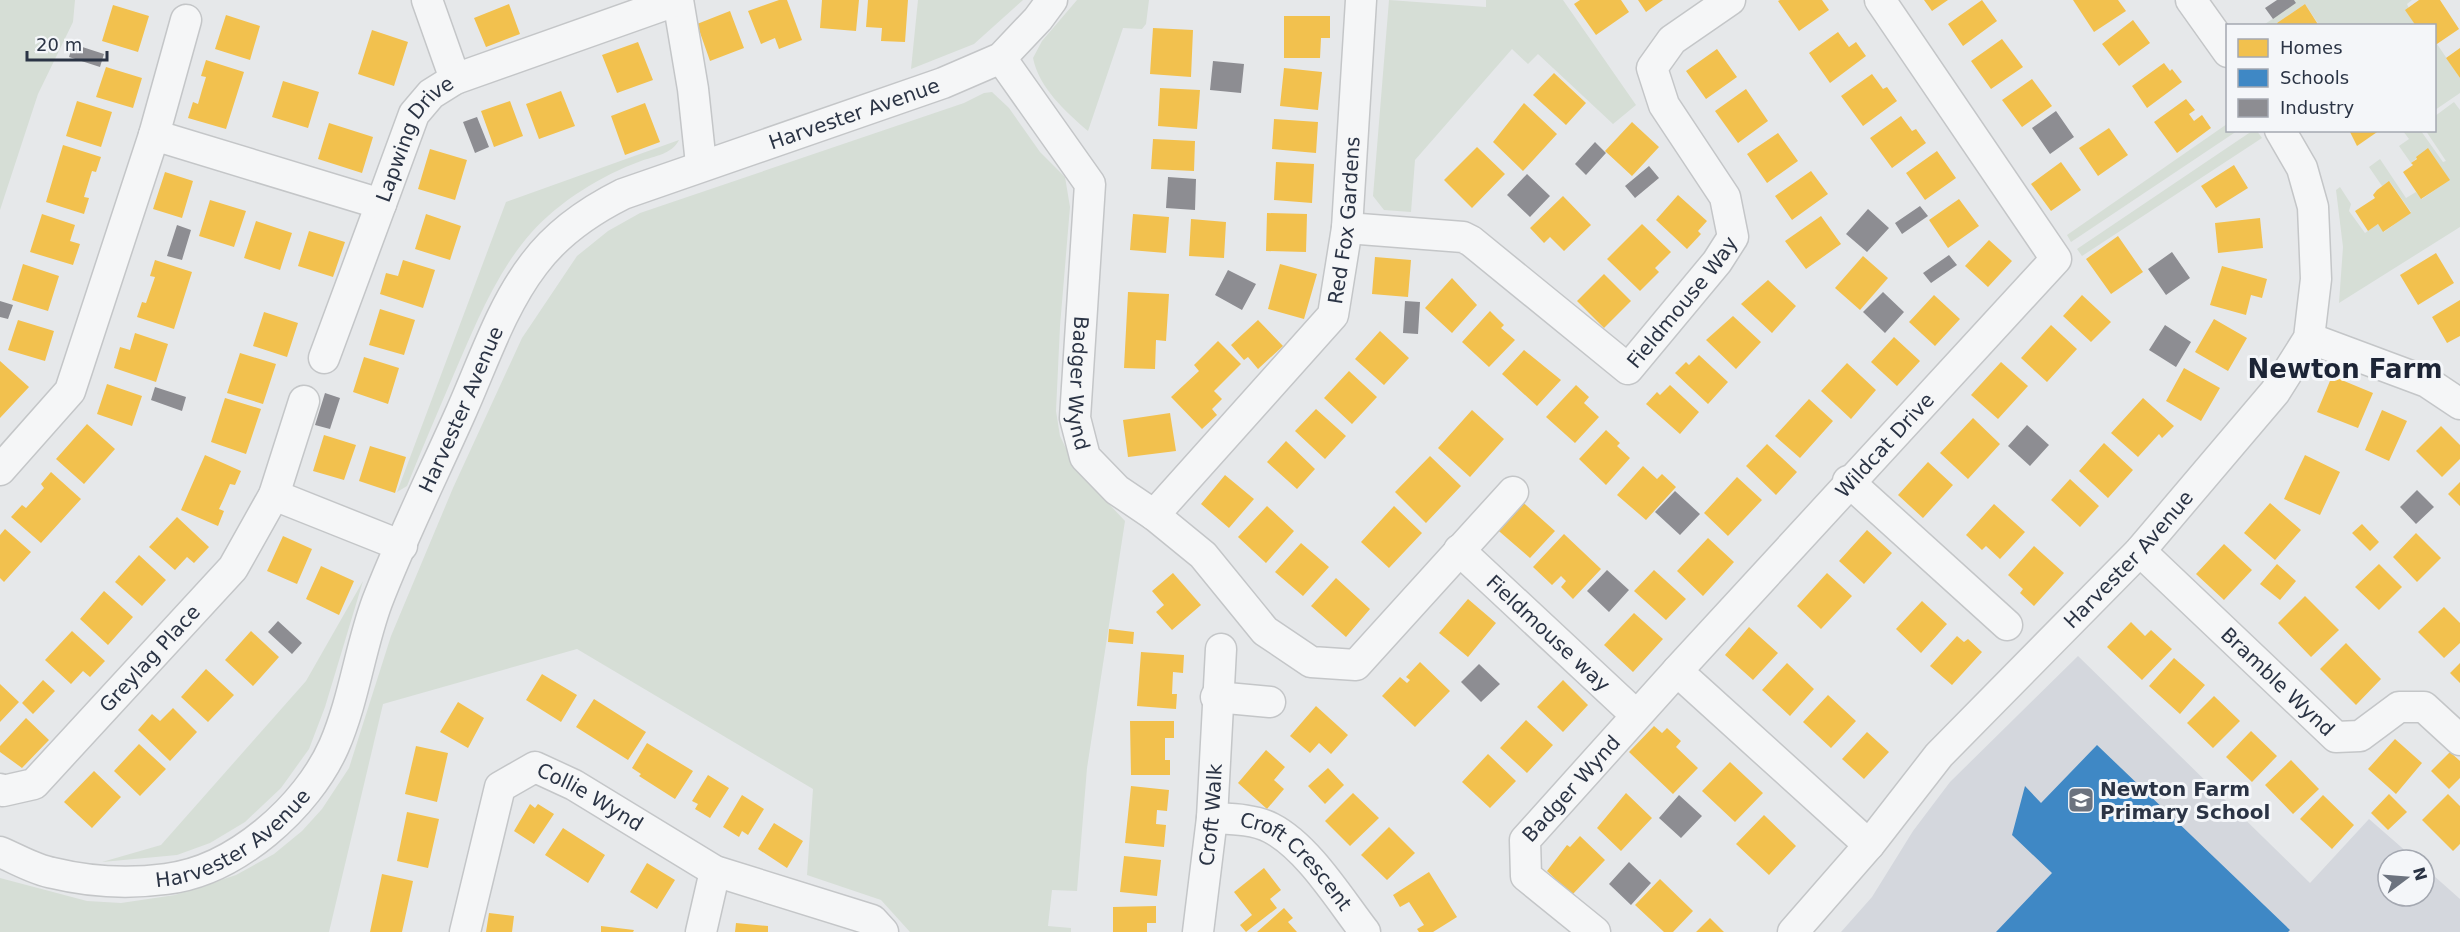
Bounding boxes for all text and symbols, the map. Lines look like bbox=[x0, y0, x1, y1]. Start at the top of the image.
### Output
scale bar bbox=[27, 24, 106, 62]
legend bbox=[2226, 24, 2436, 132]
text: 20 m bbox=[36, 34, 82, 55]
text: Homes bbox=[2280, 37, 2343, 58]
text: Schools bbox=[2280, 67, 2349, 88]
street label: Lapwing Drive bbox=[371, 71, 458, 205]
street label: Harvester Avenue bbox=[766, 73, 943, 155]
text: Industry bbox=[2280, 97, 2354, 118]
street label: Red Fox Gardens bbox=[1323, 136, 1365, 306]
street label: Fieldmouse Way bbox=[1622, 232, 1742, 373]
street label: Badger Wynd bbox=[1062, 315, 1095, 453]
street label: Harvester Avenue bbox=[414, 322, 508, 496]
district label: Newton Farm bbox=[2248, 354, 2442, 384]
street label: Wildcat Drive bbox=[1831, 388, 1939, 503]
street label: Harvester Avenue bbox=[2059, 486, 2198, 633]
street label: Fieldmouse way bbox=[1481, 570, 1615, 697]
street label: Greylag Place bbox=[94, 600, 205, 717]
street label: Bramble Wynd bbox=[2216, 622, 2340, 741]
street label: Badger Wynd bbox=[1517, 730, 1625, 847]
street label: Collie Wynd bbox=[533, 758, 647, 836]
street label: Croft Walk bbox=[1194, 762, 1227, 867]
place label: Newton Farm Primary School bbox=[2100, 777, 2270, 824]
street label: Harvester Avenue bbox=[154, 784, 315, 892]
school or university icon: Newton Farm Primary School bbox=[2066, 785, 2096, 815]
street label: Croft Crescent bbox=[1238, 808, 1357, 915]
north arrow bbox=[2376, 848, 2436, 908]
text: N bbox=[2409, 865, 2431, 883]

